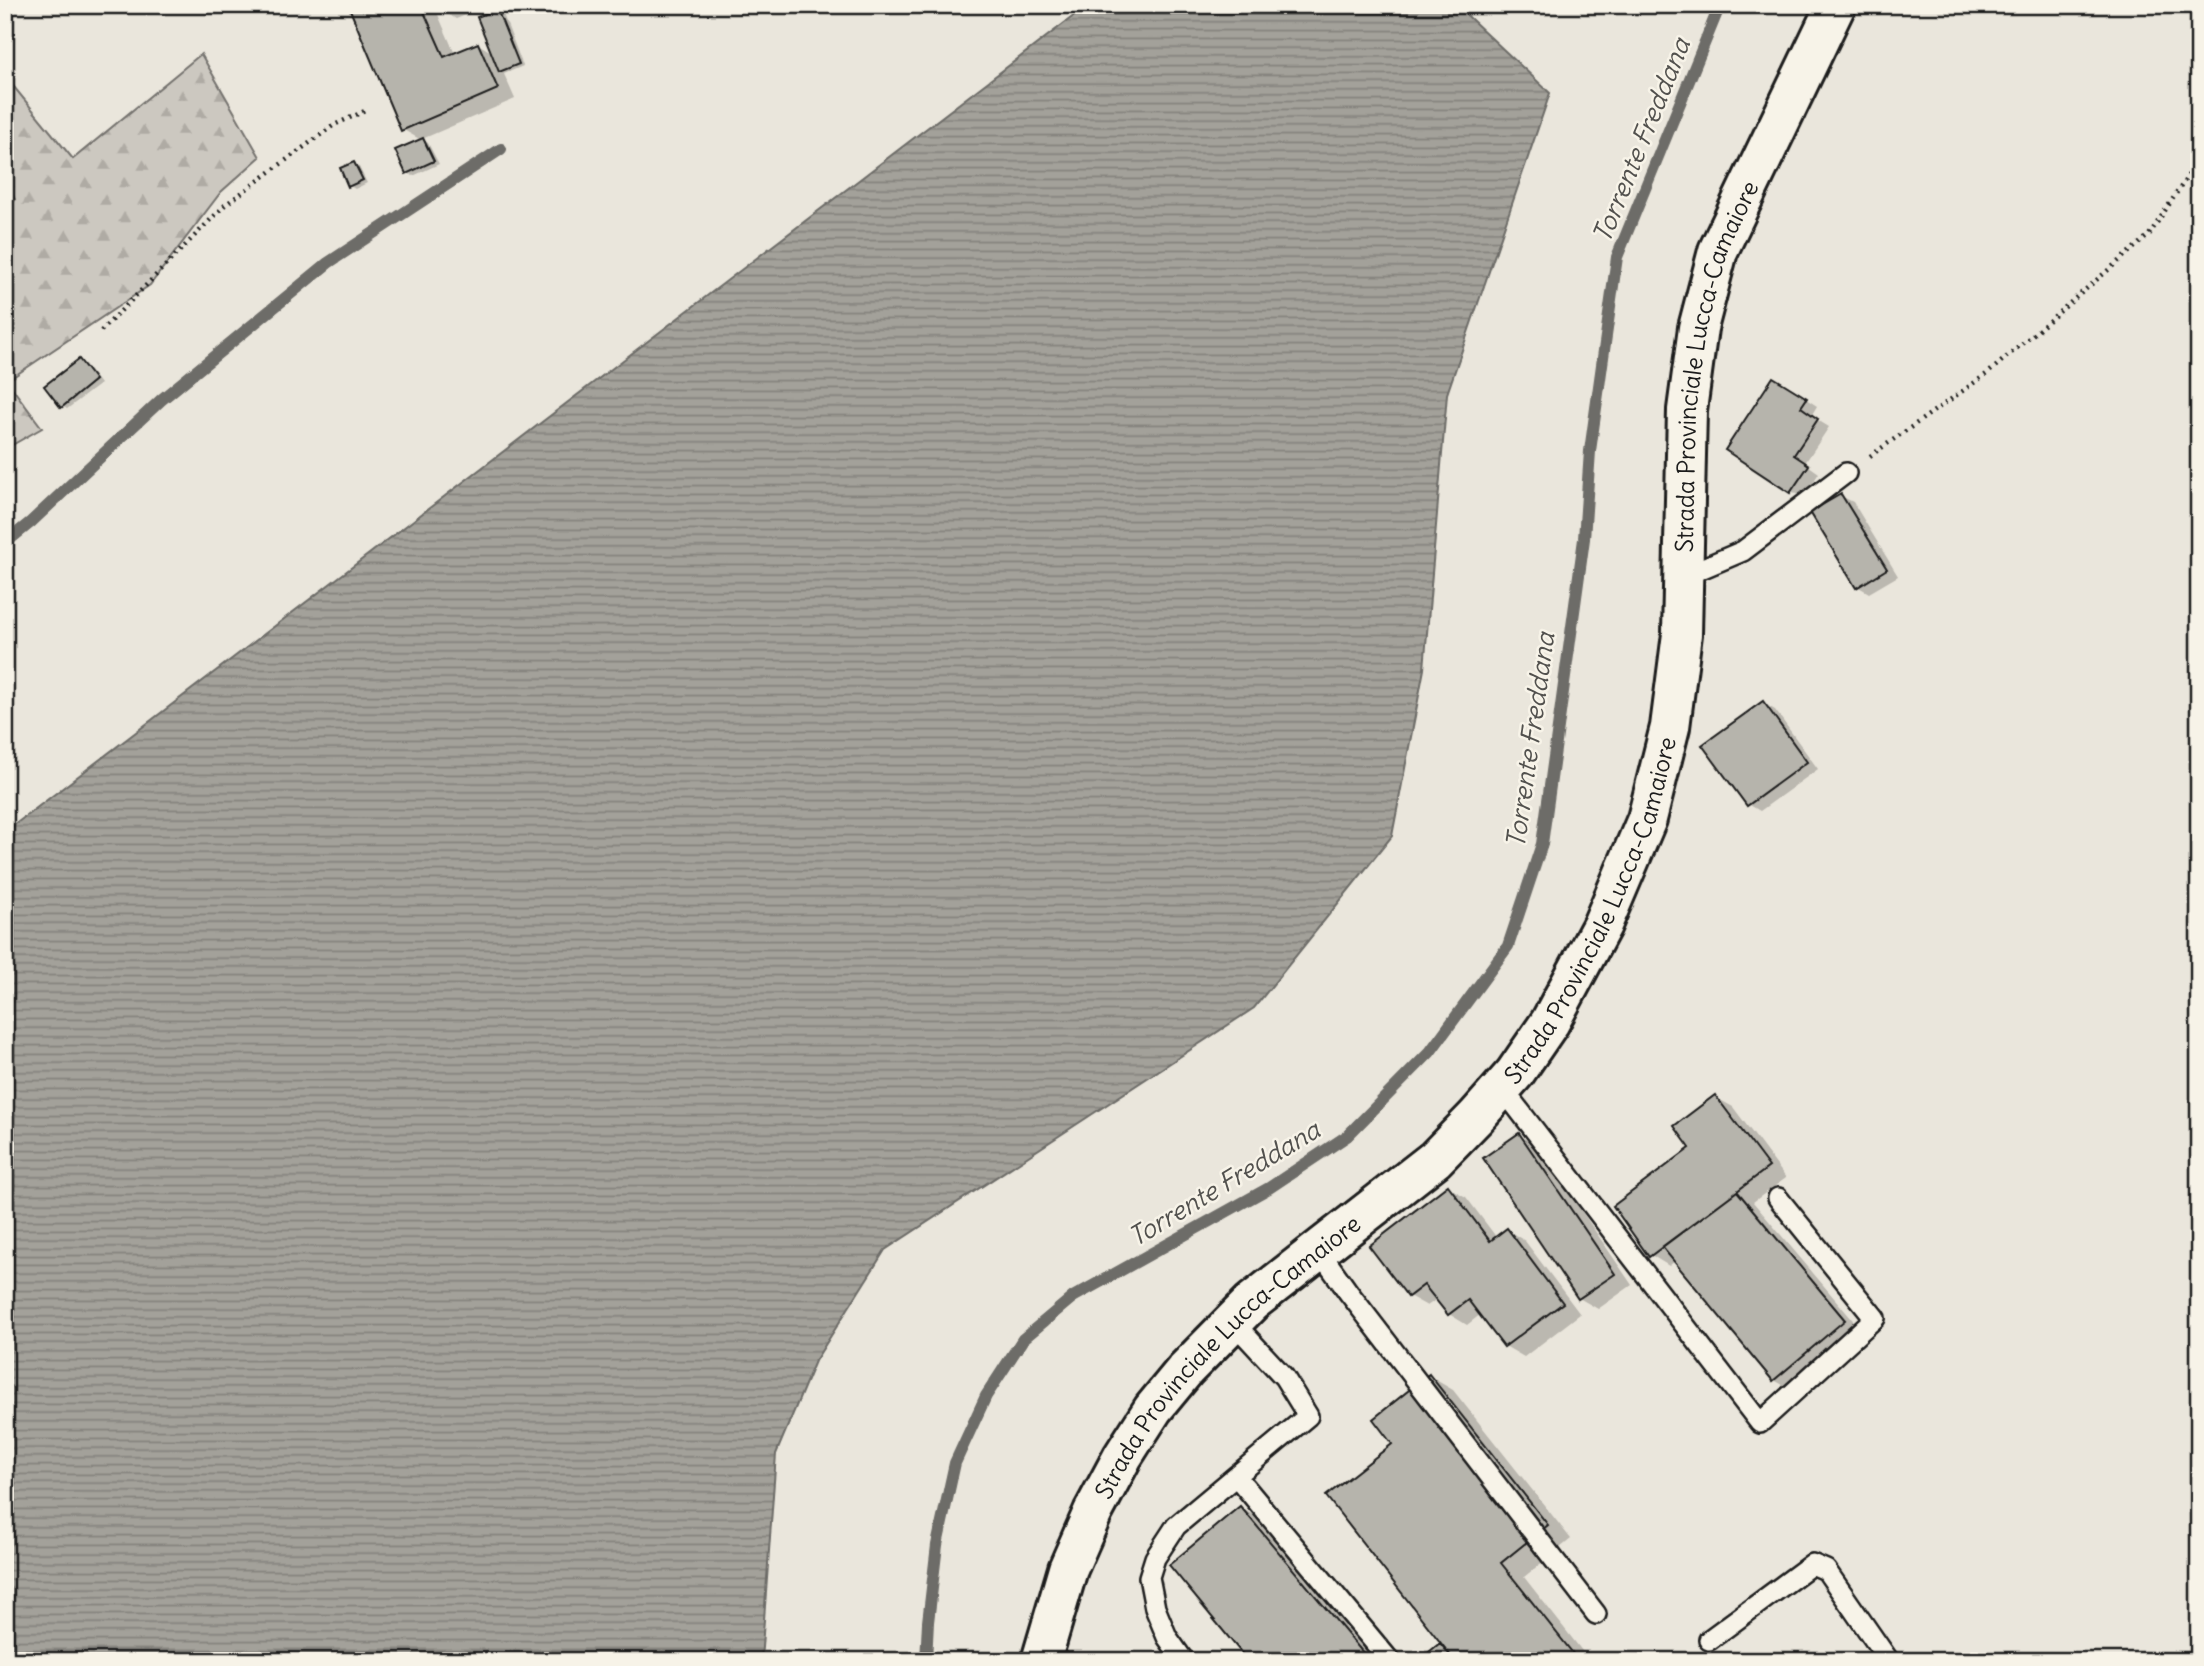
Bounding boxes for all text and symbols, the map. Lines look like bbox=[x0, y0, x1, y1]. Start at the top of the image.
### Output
water label: Torrente Freddana bbox=[1585, 32, 1697, 247]
street label: Strada Provinciale Lucca-Camaiore bbox=[1669, 176, 1765, 553]
water label: Torrente Freddana bbox=[1499, 629, 1562, 850]
street label: Strada Provinciale Lucca-Camaiore bbox=[1497, 734, 1682, 1090]
water label: Torrente Freddana bbox=[1122, 1112, 1327, 1253]
street label: Strada Provinciale Lucca-Camaiore bbox=[1088, 1208, 1366, 1504]

